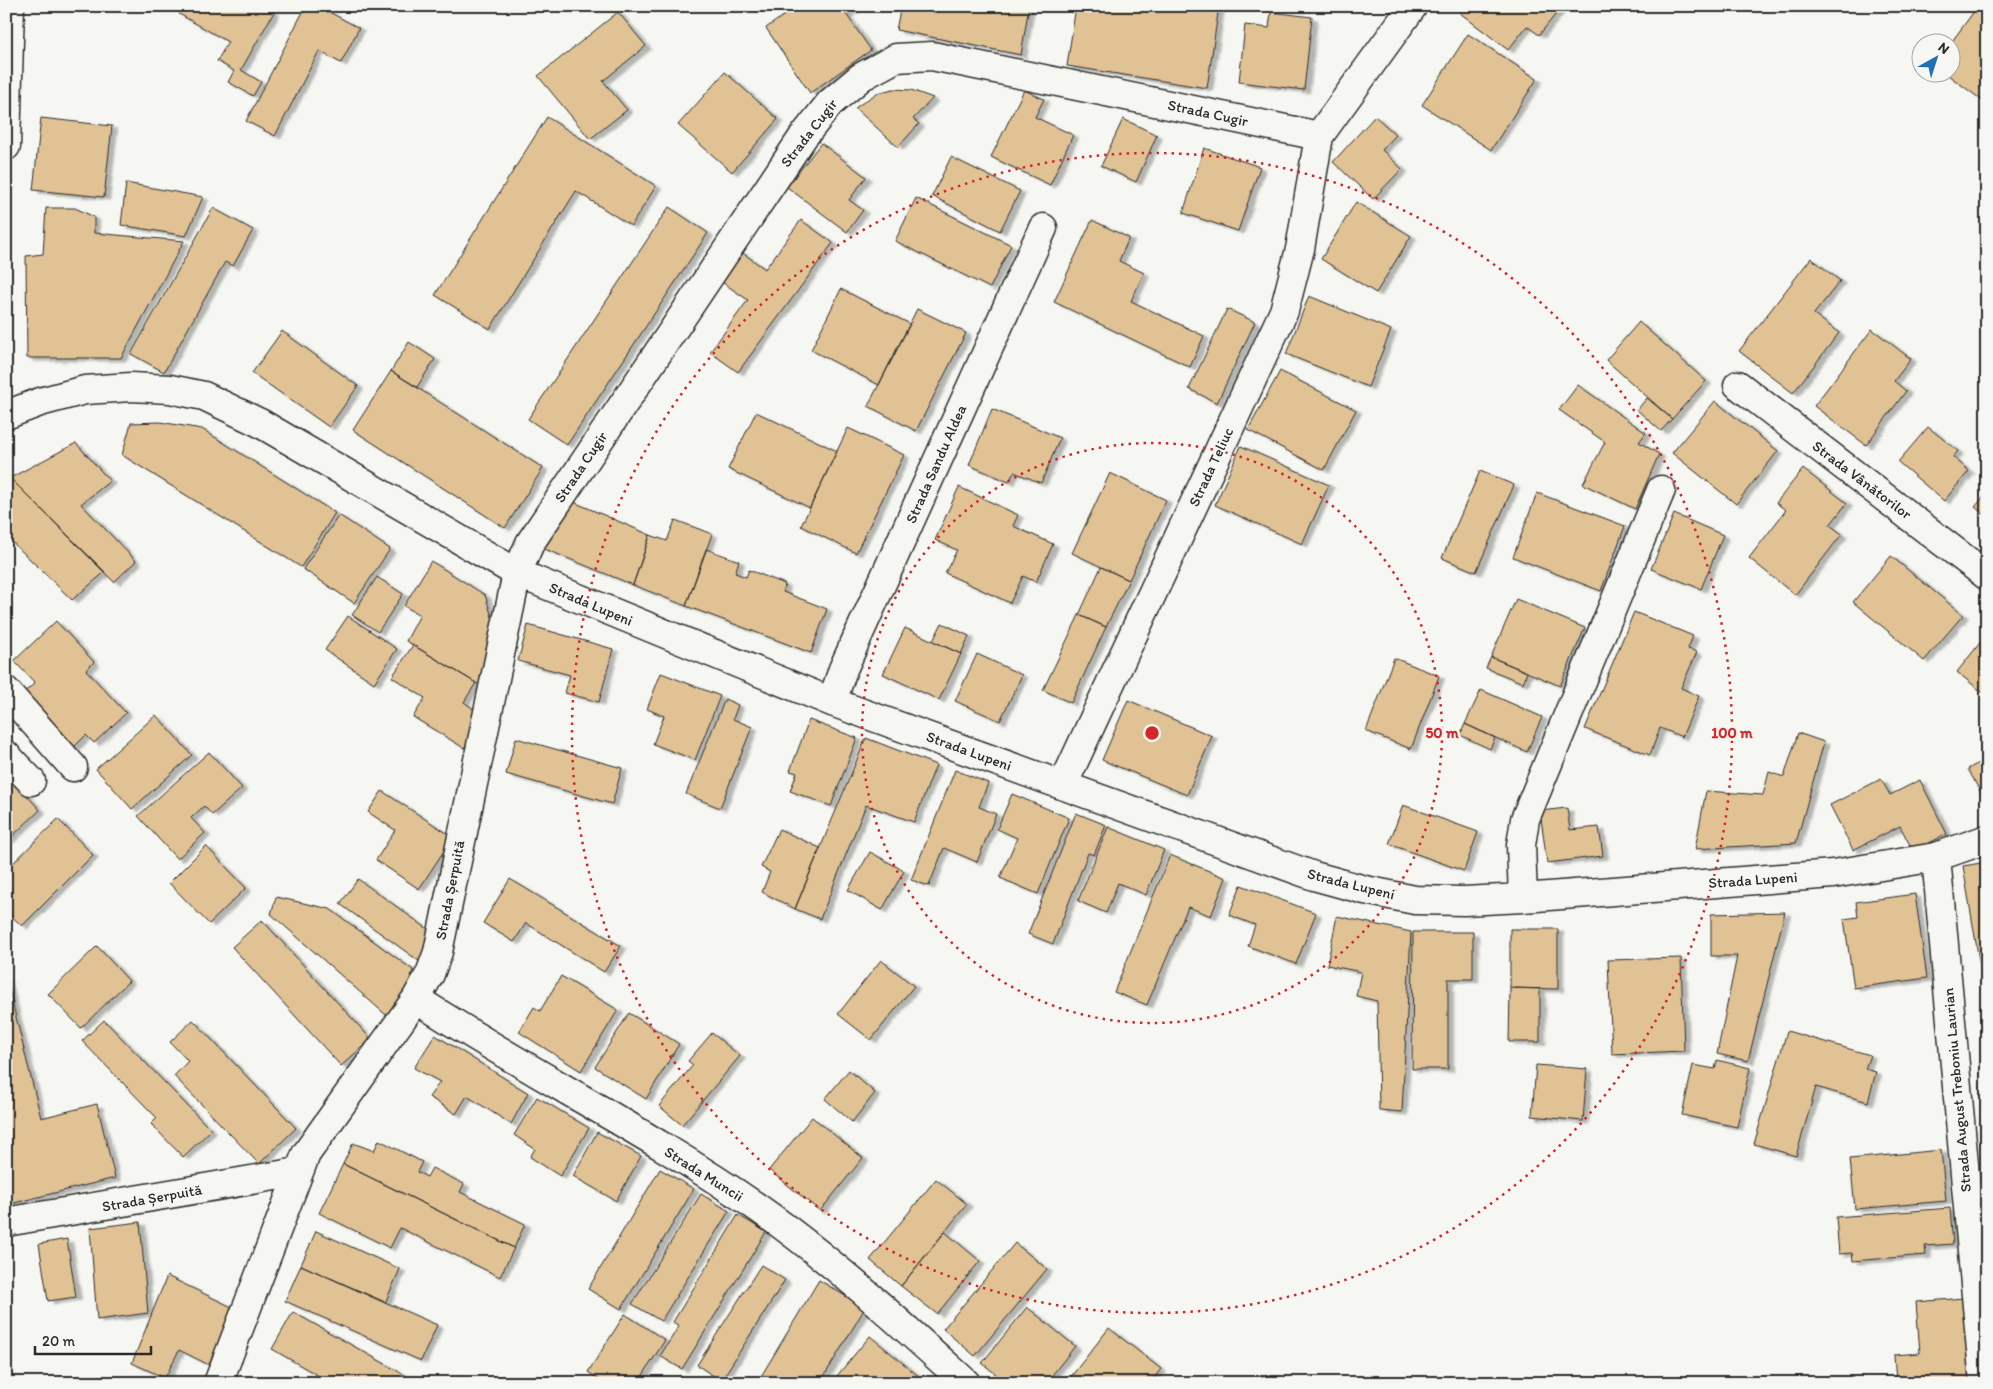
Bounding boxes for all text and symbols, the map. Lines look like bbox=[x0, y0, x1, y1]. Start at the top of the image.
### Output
north arrow bbox=[1910, 32, 1960, 82]
text: N bbox=[1935, 39, 1953, 58]
street label: Strada Cugir bbox=[777, 95, 841, 171]
street label: Strada Cugir bbox=[1166, 96, 1250, 130]
street label: Strada Sandu Aldea bbox=[902, 402, 970, 526]
street label: Strada Teliuc bbox=[1185, 424, 1237, 509]
street label: Strada Cugir bbox=[551, 428, 611, 506]
street label: Strada Vânătorilor bbox=[1809, 437, 1915, 523]
street label: Strada Lupeni bbox=[546, 578, 636, 630]
centre of rings bbox=[1143, 724, 1161, 742]
text: 50 m bbox=[1425, 724, 1459, 742]
text: 100 m bbox=[1711, 724, 1753, 742]
street label: Strada Lupeni bbox=[924, 727, 1014, 775]
street label: Strada Șerpuită bbox=[432, 838, 469, 941]
street label: Strada Lupeni bbox=[1306, 864, 1396, 904]
street label: Strada Lupeni bbox=[1708, 868, 1798, 892]
street label: Strada August Treboniu Laurian bbox=[1939, 987, 1975, 1193]
street label: Strada Muncii bbox=[661, 1143, 747, 1205]
street label: Strada Șerpuită bbox=[101, 1180, 204, 1216]
scale bar bbox=[35, 1324, 151, 1356]
text: 20 m bbox=[42, 1332, 76, 1350]

